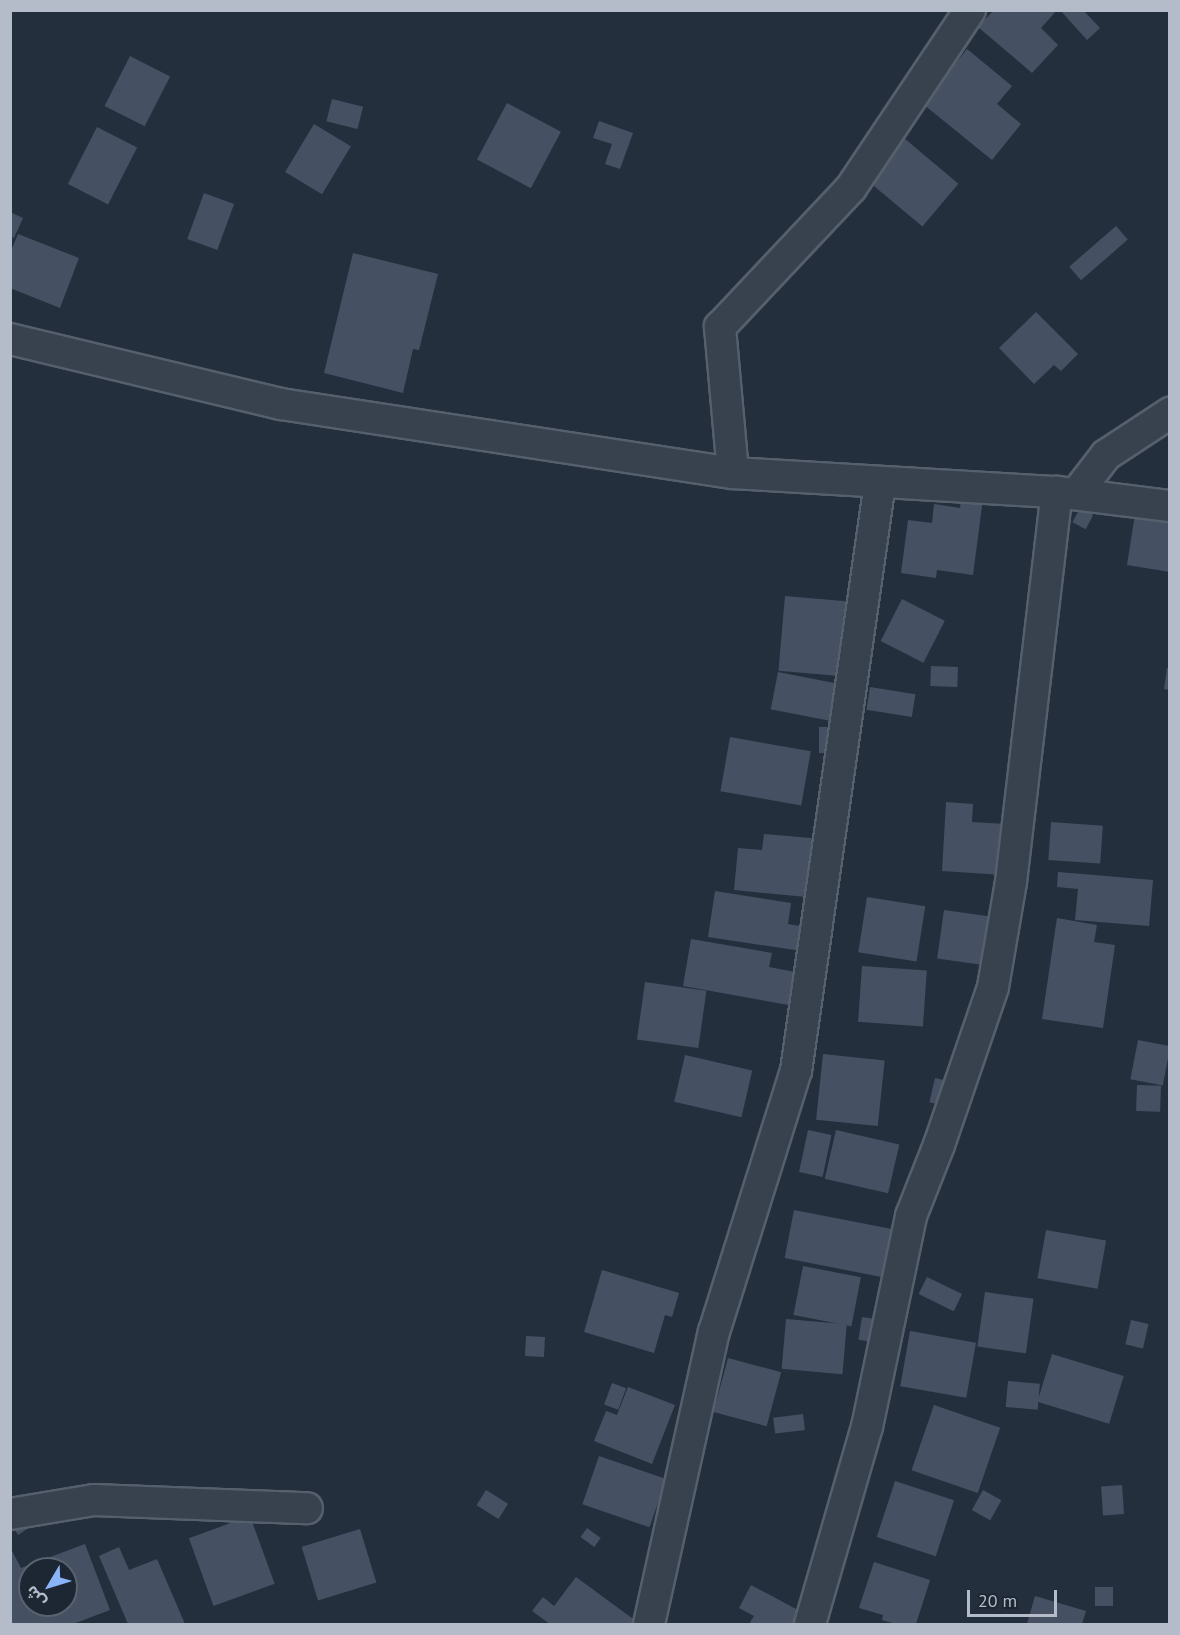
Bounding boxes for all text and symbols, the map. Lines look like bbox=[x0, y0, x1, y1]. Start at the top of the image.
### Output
north arrow bbox=[18, 1557, 78, 1617]
scale bar bbox=[970, 1578, 1060, 1616]
text: ش bbox=[21, 1582, 50, 1612]
text: 20 m bbox=[978, 1589, 1017, 1612]

